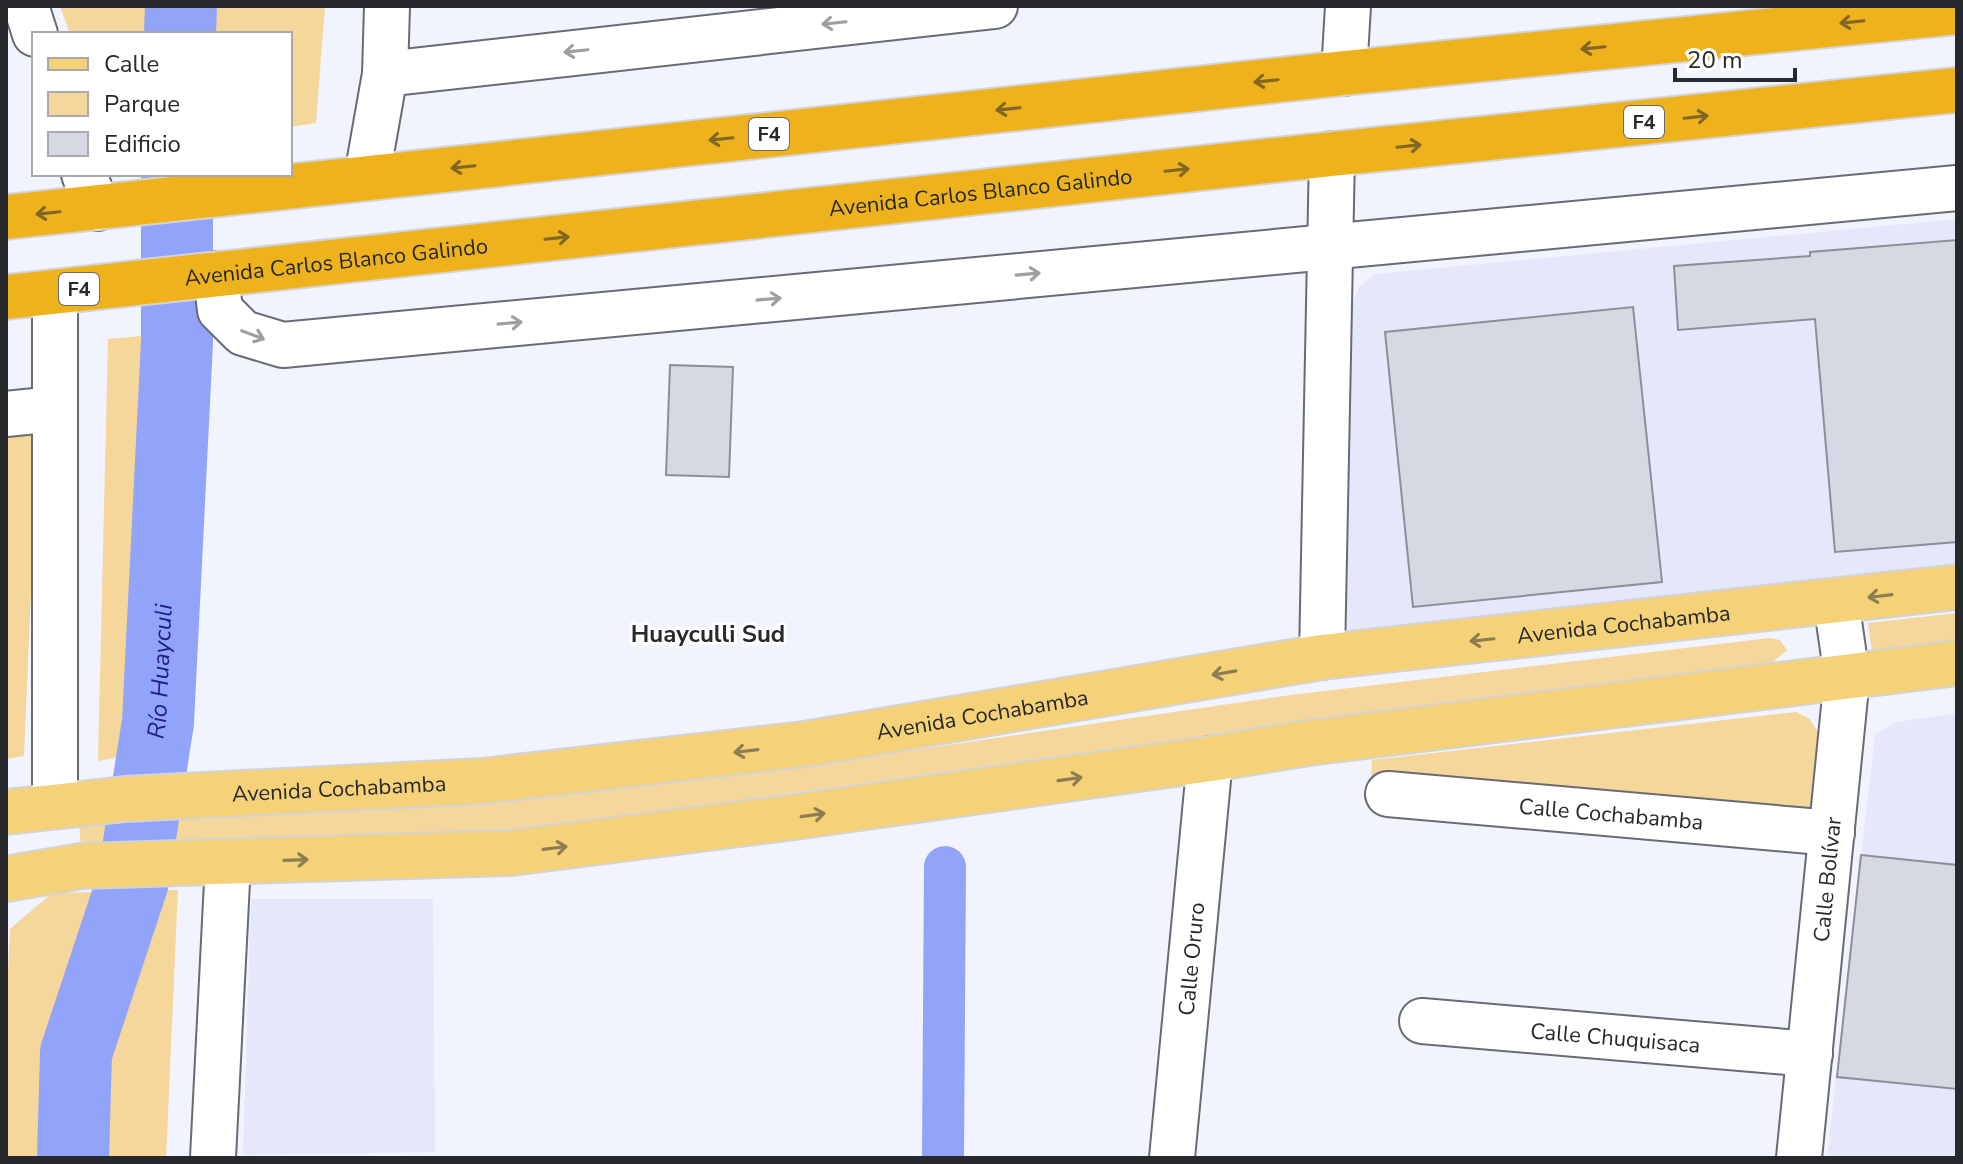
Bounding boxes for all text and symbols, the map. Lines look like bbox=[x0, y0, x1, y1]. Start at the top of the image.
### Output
one-way arrow bbox=[1839, 15, 1865, 30]
one-way arrow bbox=[821, 16, 848, 31]
legend bbox=[32, 32, 292, 176]
scale bar bbox=[1675, 32, 1795, 82]
one-way arrow bbox=[1580, 41, 1607, 56]
one-way arrow bbox=[563, 43, 590, 58]
text: 20 m bbox=[1687, 44, 1743, 76]
text: Calle bbox=[104, 48, 159, 80]
one-way arrow bbox=[1253, 74, 1280, 89]
text: Parque bbox=[104, 88, 180, 120]
one-way arrow bbox=[995, 101, 1022, 116]
road number: F4 bbox=[1624, 106, 1664, 138]
one-way arrow bbox=[1682, 109, 1709, 124]
road number: F4 bbox=[749, 118, 789, 150]
text: Edificio bbox=[104, 128, 181, 160]
one-way arrow bbox=[708, 132, 735, 147]
one-way arrow bbox=[1395, 138, 1422, 153]
one-way arrow bbox=[450, 159, 477, 174]
street label: Avenida Carlos Blanco Galindo bbox=[827, 162, 1134, 224]
one-way arrow bbox=[1164, 163, 1190, 178]
one-way arrow bbox=[35, 205, 62, 220]
one-way arrow bbox=[543, 230, 570, 245]
street label: Avenida Carlos Blanco Galindo bbox=[183, 231, 490, 294]
one-way arrow bbox=[1014, 266, 1041, 281]
road number: F4 bbox=[59, 273, 99, 305]
one-way arrow bbox=[755, 291, 782, 306]
one-way arrow bbox=[496, 315, 523, 330]
one-way arrow bbox=[240, 329, 265, 343]
one-way arrow bbox=[1867, 589, 1893, 604]
street label: Avenida Cochabamba bbox=[1515, 598, 1732, 651]
water label: Río Huayculi bbox=[140, 603, 180, 741]
district label: Huayculli Sud bbox=[631, 618, 785, 650]
one-way arrow bbox=[1469, 632, 1496, 647]
one-way arrow bbox=[1212, 667, 1237, 682]
street label: Avenida Cochabamba bbox=[874, 683, 1091, 748]
one-way arrow bbox=[734, 743, 760, 758]
street label: Avenida Cochabamba bbox=[231, 769, 447, 810]
one-way arrow bbox=[1057, 771, 1083, 786]
street label: Calle Cochabamba bbox=[1518, 792, 1704, 838]
one-way arrow bbox=[800, 807, 825, 822]
street label: Calle Bolívar bbox=[1807, 815, 1849, 944]
one-way arrow bbox=[541, 840, 568, 855]
one-way arrow bbox=[282, 852, 309, 867]
street label: Calle Oruro bbox=[1172, 901, 1212, 1017]
street label: Calle Chuquisaca bbox=[1529, 1016, 1701, 1061]

